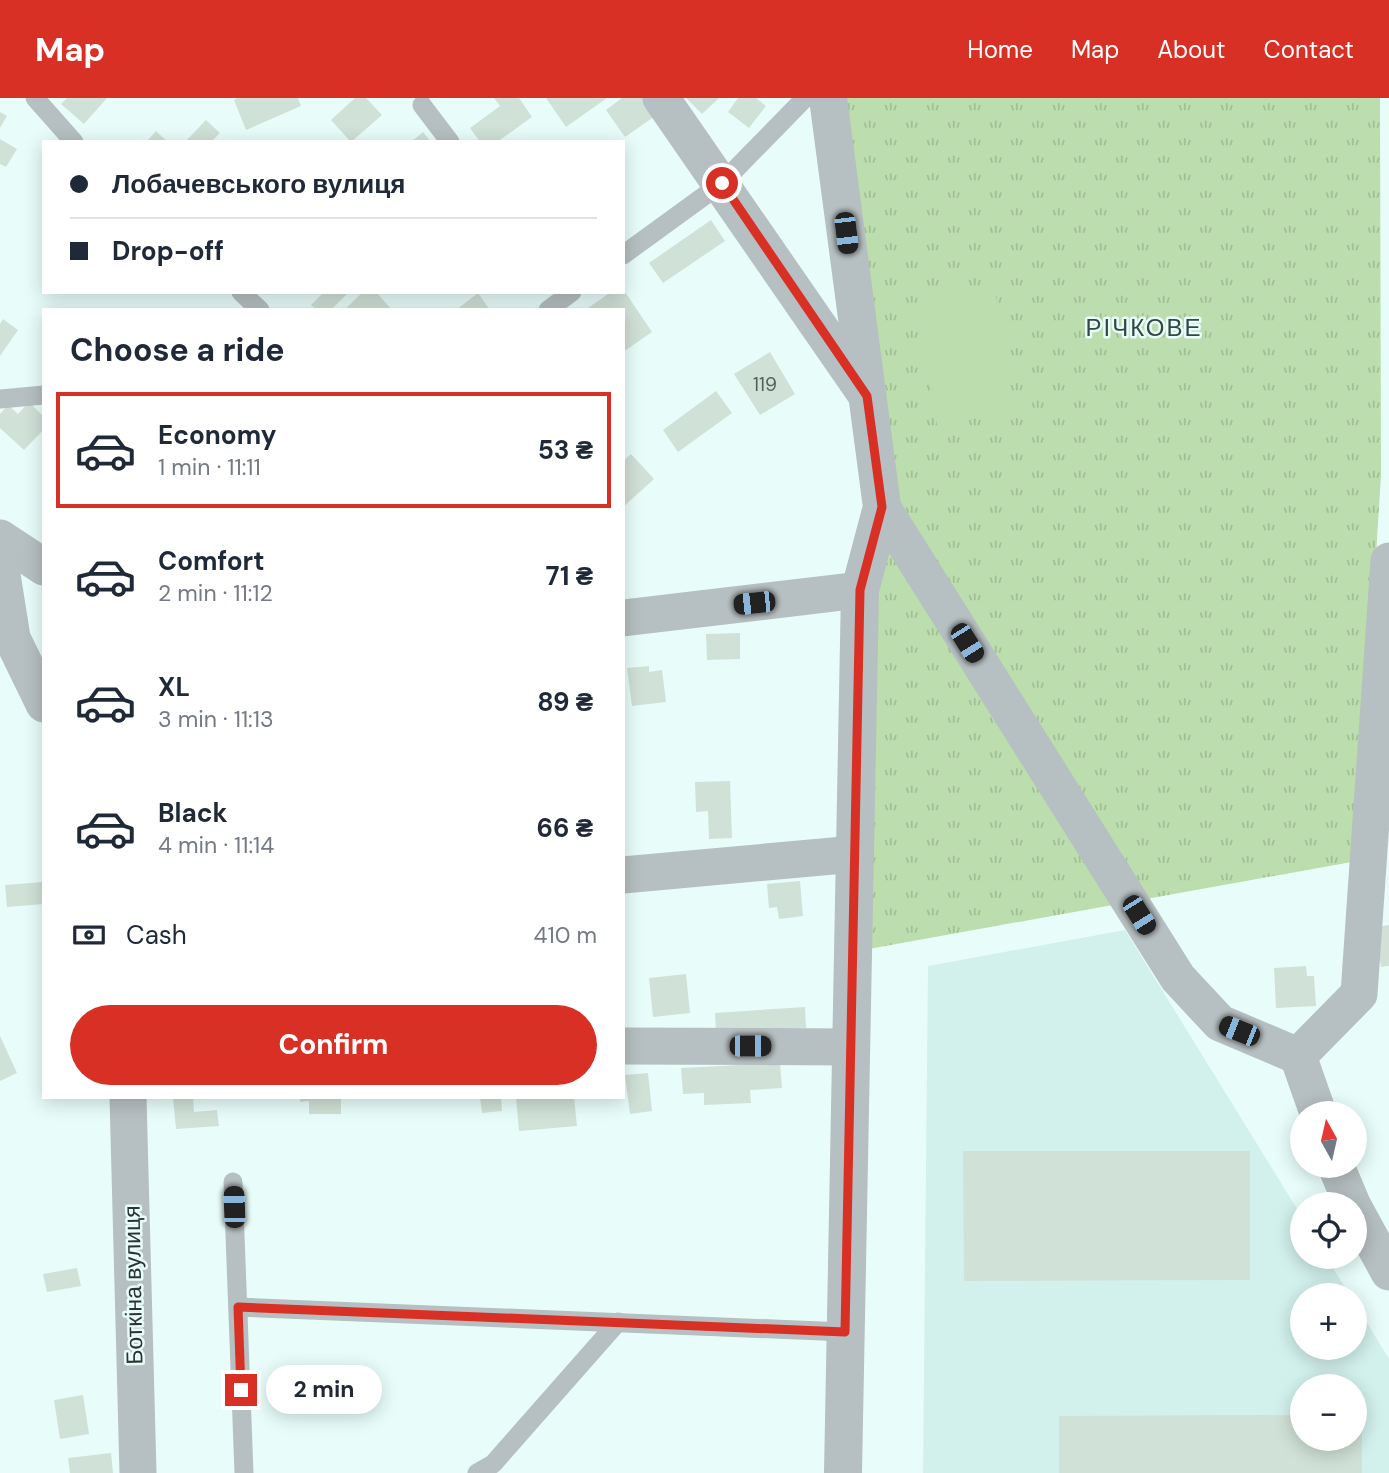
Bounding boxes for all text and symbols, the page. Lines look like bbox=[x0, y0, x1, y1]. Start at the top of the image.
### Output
text: Map bbox=[35, 28, 105, 71]
text: Home bbox=[967, 34, 1033, 65]
text: Map bbox=[1071, 34, 1119, 65]
text: About bbox=[1157, 34, 1226, 65]
text: Contact bbox=[1264, 34, 1354, 65]
text: Лобачевського вулиця bbox=[112, 167, 405, 201]
route start bbox=[706, 167, 738, 199]
car bbox=[834, 211, 859, 255]
text: Drop-off bbox=[112, 234, 224, 268]
district label: РІЧКОВЕ bbox=[1085, 312, 1203, 343]
text: Choose a ride bbox=[70, 329, 285, 371]
house number: 119 bbox=[753, 372, 777, 397]
text: Economy bbox=[158, 418, 276, 452]
icon: car bbox=[74, 419, 137, 482]
text: 53 ₴ bbox=[538, 433, 593, 467]
text: 1 min · 11:11 bbox=[158, 452, 261, 482]
text: Comfort bbox=[158, 544, 264, 578]
icon: car bbox=[74, 545, 137, 608]
text: 71 ₴ bbox=[546, 559, 593, 593]
text: 2 min · 11:12 bbox=[158, 578, 273, 608]
car bbox=[733, 590, 776, 616]
car bbox=[947, 620, 988, 666]
text: XL bbox=[158, 670, 190, 704]
icon: car bbox=[74, 671, 137, 734]
text: 89 ₴ bbox=[537, 685, 593, 719]
text: 3 min · 11:13 bbox=[158, 704, 273, 734]
text: Black bbox=[158, 796, 228, 830]
icon: car bbox=[74, 797, 137, 860]
text: 66 ₴ bbox=[537, 811, 593, 845]
text: 4 min · 11:14 bbox=[158, 830, 274, 860]
car bbox=[1119, 892, 1160, 938]
icon: cash bbox=[70, 916, 108, 954]
text: Cash bbox=[126, 918, 187, 952]
text: 410 m bbox=[534, 920, 597, 950]
button: Confirm bbox=[70, 1005, 597, 1085]
car bbox=[1216, 1013, 1263, 1049]
car bbox=[730, 1036, 772, 1057]
north arrow bbox=[1290, 1101, 1367, 1178]
map controls bbox=[1290, 1101, 1367, 1451]
car bbox=[223, 1186, 246, 1228]
button: locate bbox=[1290, 1192, 1367, 1269]
street label: Боткіна вулиця bbox=[117, 1205, 149, 1365]
button: + bbox=[1290, 1283, 1367, 1360]
callout: 2 min bbox=[266, 1366, 381, 1414]
route end bbox=[225, 1374, 257, 1406]
text: 2 min bbox=[294, 1374, 354, 1404]
button: − bbox=[1290, 1374, 1367, 1451]

